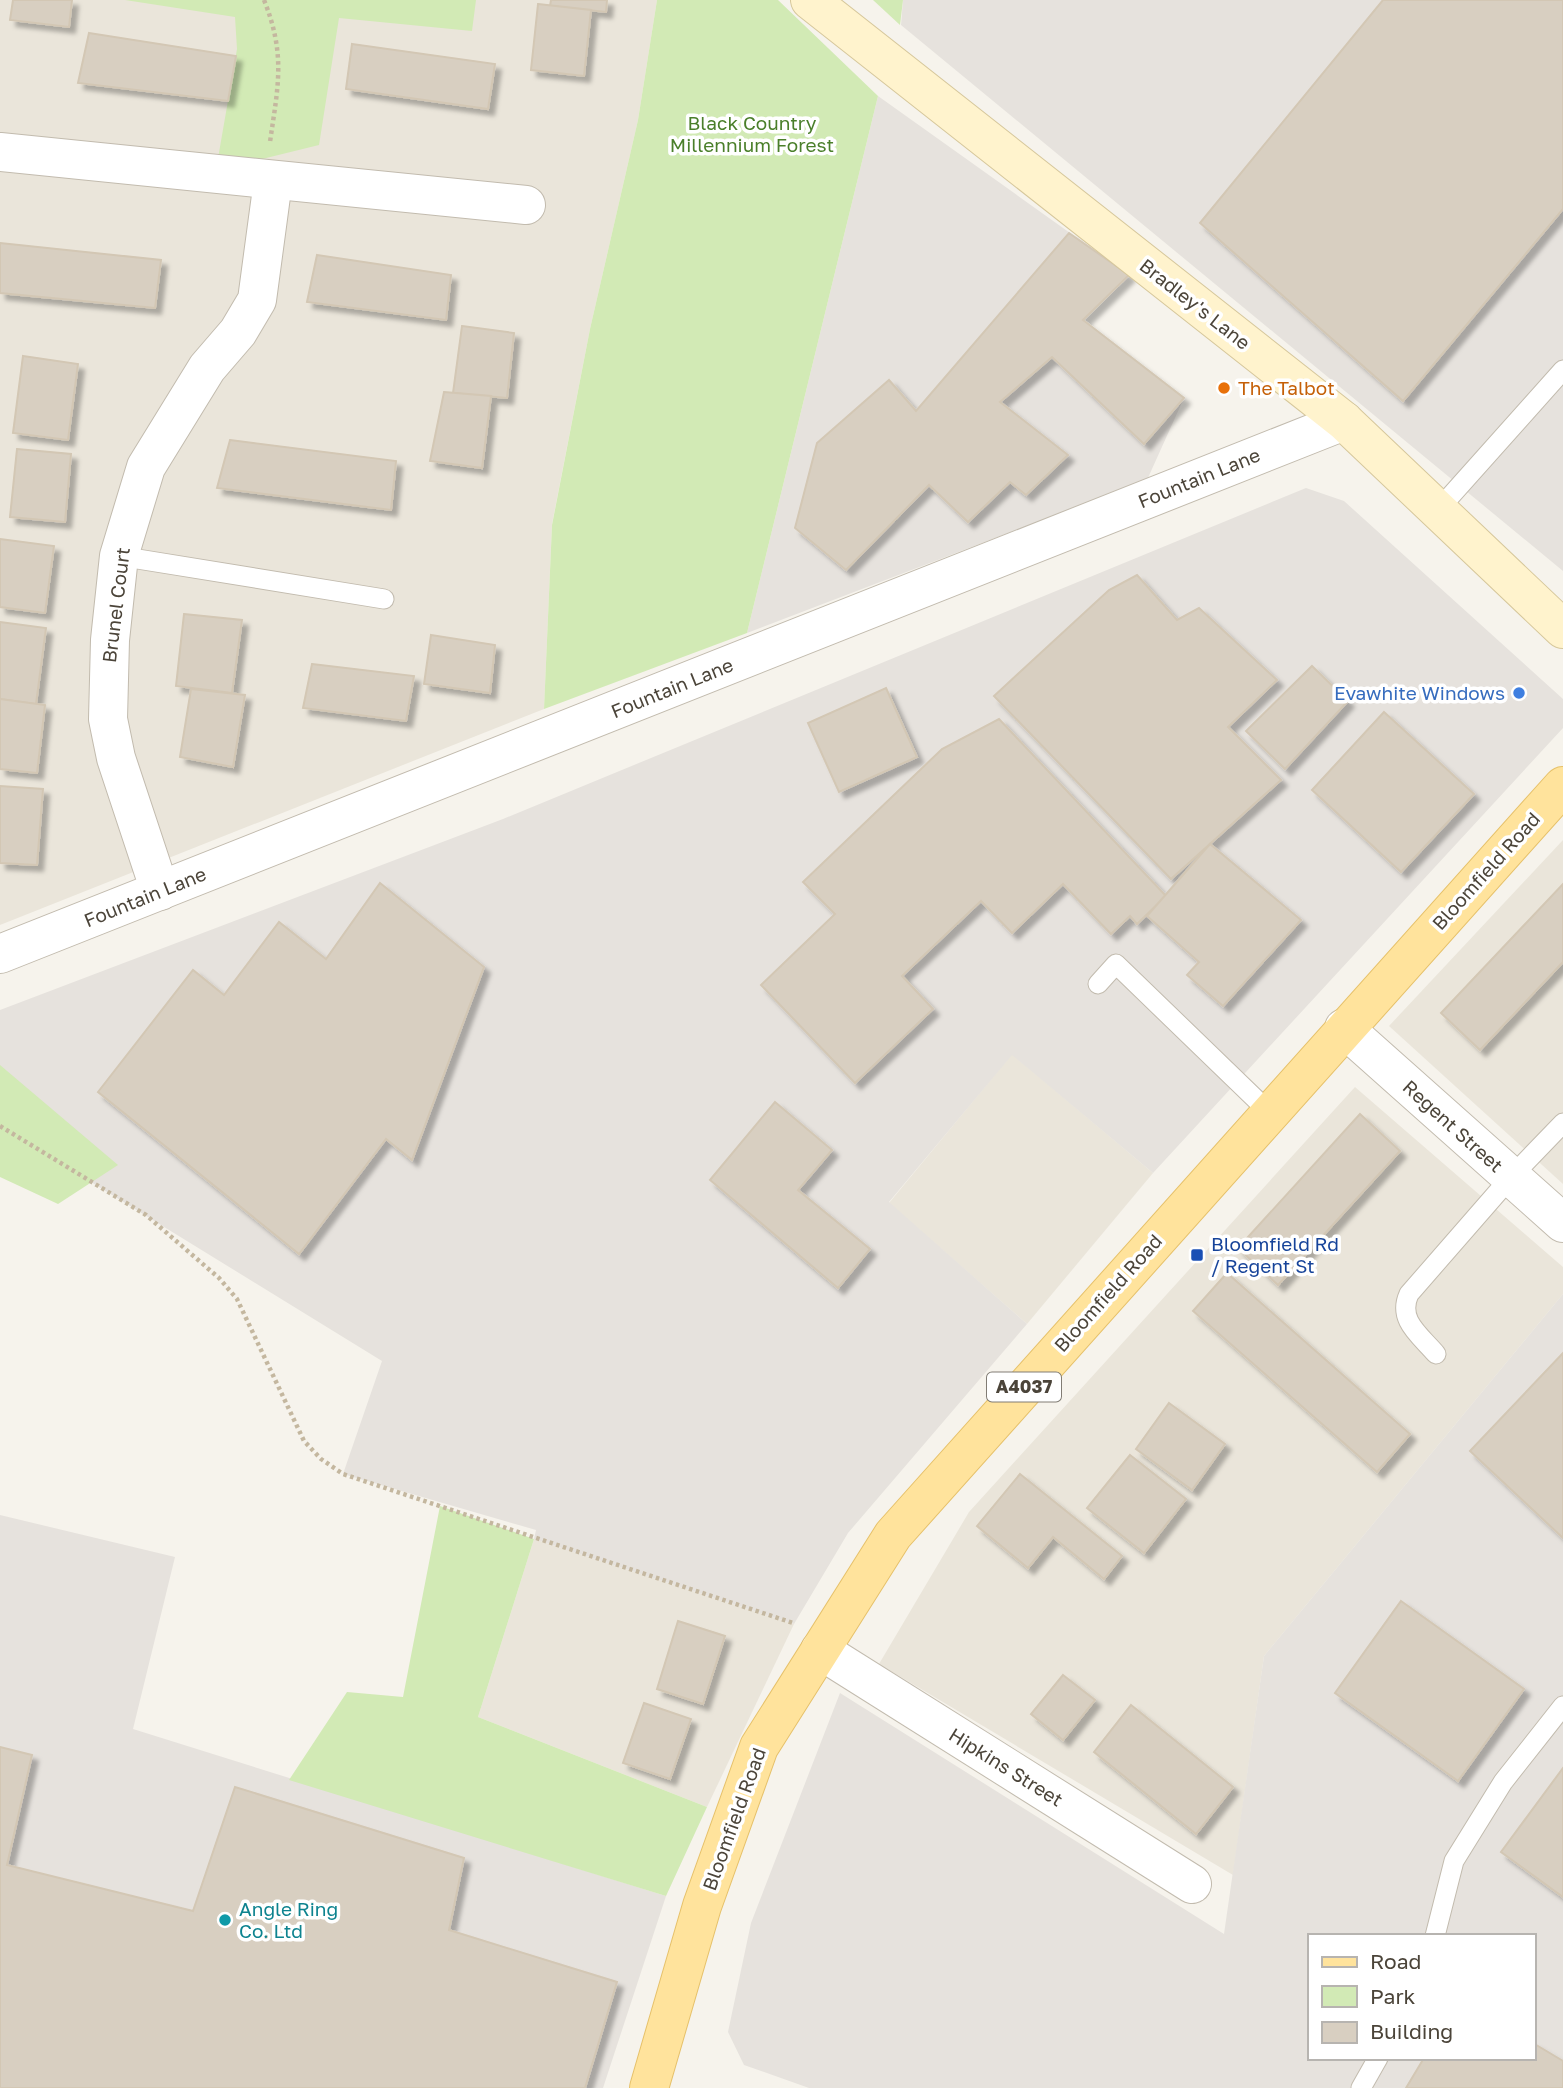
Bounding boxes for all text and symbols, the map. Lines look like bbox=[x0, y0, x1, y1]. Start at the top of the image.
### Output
park label: Black Country Millennium Forest bbox=[670, 111, 834, 156]
street label: Bradley's Lane bbox=[1136, 253, 1255, 354]
place label: The Talbot bbox=[1238, 376, 1335, 399]
marker: The Talbot bbox=[1216, 380, 1232, 396]
street label: Fountain Lane bbox=[1134, 443, 1263, 513]
street label: Brunel Court bbox=[97, 546, 134, 664]
street label: Fountain Lane bbox=[607, 653, 736, 723]
place label: Evawhite Windows bbox=[1334, 681, 1505, 704]
marker: Evawhite Windows bbox=[1511, 685, 1527, 701]
street label: Bloomfield Road bbox=[1427, 807, 1544, 934]
street label: Fountain Lane bbox=[80, 862, 209, 932]
street label: Regent Street bbox=[1399, 1075, 1508, 1177]
street label: Bloomfield Road bbox=[1049, 1229, 1166, 1356]
place label: Bloomfield Rd / Regent St bbox=[1211, 1232, 1339, 1277]
marker: Bloomfield Rd / Regent St bbox=[1189, 1247, 1205, 1263]
road number: A4037 bbox=[987, 1372, 1061, 1402]
street label: Hipkins Street bbox=[945, 1722, 1067, 1811]
street label: Bloomfield Road bbox=[697, 1744, 770, 1893]
place label: Angle Ring Co. Ltd bbox=[239, 1897, 338, 1942]
marker: Angle Ring Co. Ltd bbox=[217, 1912, 233, 1928]
legend bbox=[1308, 1934, 1535, 2060]
text: Road bbox=[1370, 1948, 1421, 1974]
text: Park bbox=[1370, 1983, 1416, 2009]
text: Building bbox=[1370, 2018, 1453, 2044]

